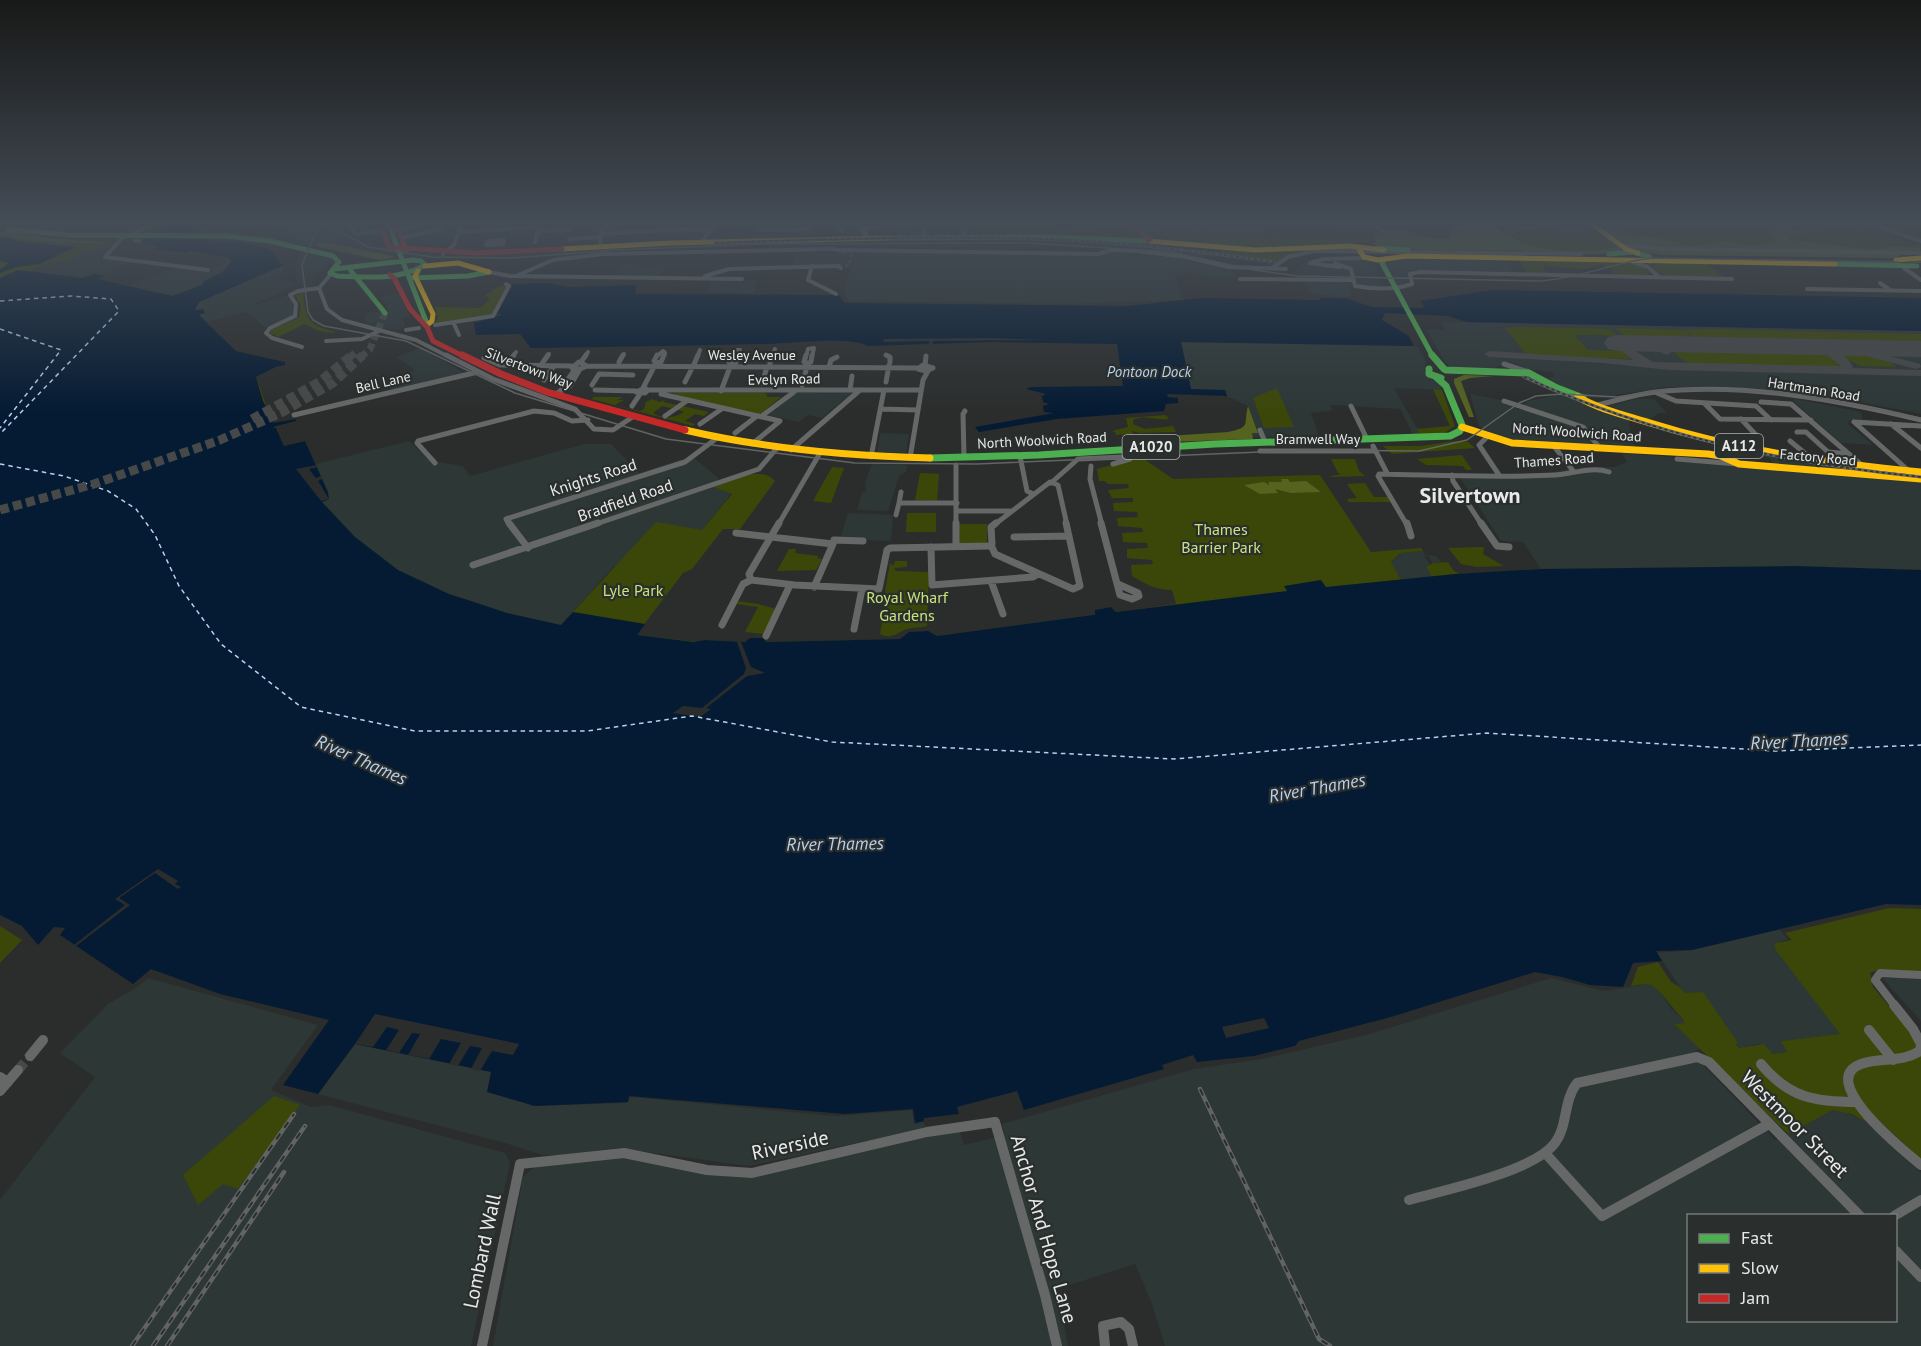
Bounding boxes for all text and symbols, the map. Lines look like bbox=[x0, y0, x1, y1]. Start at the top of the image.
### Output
street label: Silvertown Way bbox=[483, 343, 576, 393]
street label: Wesley Avenue bbox=[708, 346, 796, 364]
water label: Pontoon Dock bbox=[1107, 362, 1193, 381]
street label: Bell Lane bbox=[354, 367, 412, 397]
street label: Evelyn Road bbox=[747, 369, 821, 389]
street label: Hartmann Road bbox=[1767, 373, 1861, 405]
street label: North Woolwich Road bbox=[1512, 419, 1642, 445]
street label: North Woolwich Road bbox=[977, 428, 1107, 452]
street label: Bramwell Way bbox=[1276, 430, 1361, 448]
road number: A112 bbox=[1715, 434, 1763, 458]
road number: A1020 bbox=[1122, 435, 1180, 459]
street label: Factory Road bbox=[1779, 445, 1857, 469]
street label: Thames Road bbox=[1513, 448, 1595, 472]
street label: Knights Road bbox=[547, 454, 639, 500]
street label: Bradfield Road bbox=[575, 474, 675, 526]
district label: Silvertown bbox=[1420, 481, 1520, 509]
park label: Thames Barrier Park bbox=[1181, 519, 1261, 557]
park label: Lyle Park bbox=[603, 580, 664, 600]
park label: Royal Wharf Gardens bbox=[866, 587, 949, 625]
water label: River Thames bbox=[1750, 726, 1849, 755]
water label: River Thames bbox=[312, 729, 411, 790]
water label: River Thames bbox=[1267, 768, 1368, 807]
water label: River Thames bbox=[786, 831, 885, 856]
street label: Westmoor Street bbox=[1736, 1065, 1855, 1184]
street label: Riverside bbox=[749, 1124, 831, 1166]
street label: Anchor And Hope Lane bbox=[1005, 1132, 1083, 1326]
street label: Lombard Wall bbox=[457, 1191, 507, 1311]
legend bbox=[1687, 1214, 1897, 1322]
text: Fast bbox=[1741, 1226, 1773, 1249]
text: Slow bbox=[1741, 1256, 1779, 1279]
text: Jam bbox=[1740, 1286, 1770, 1309]

